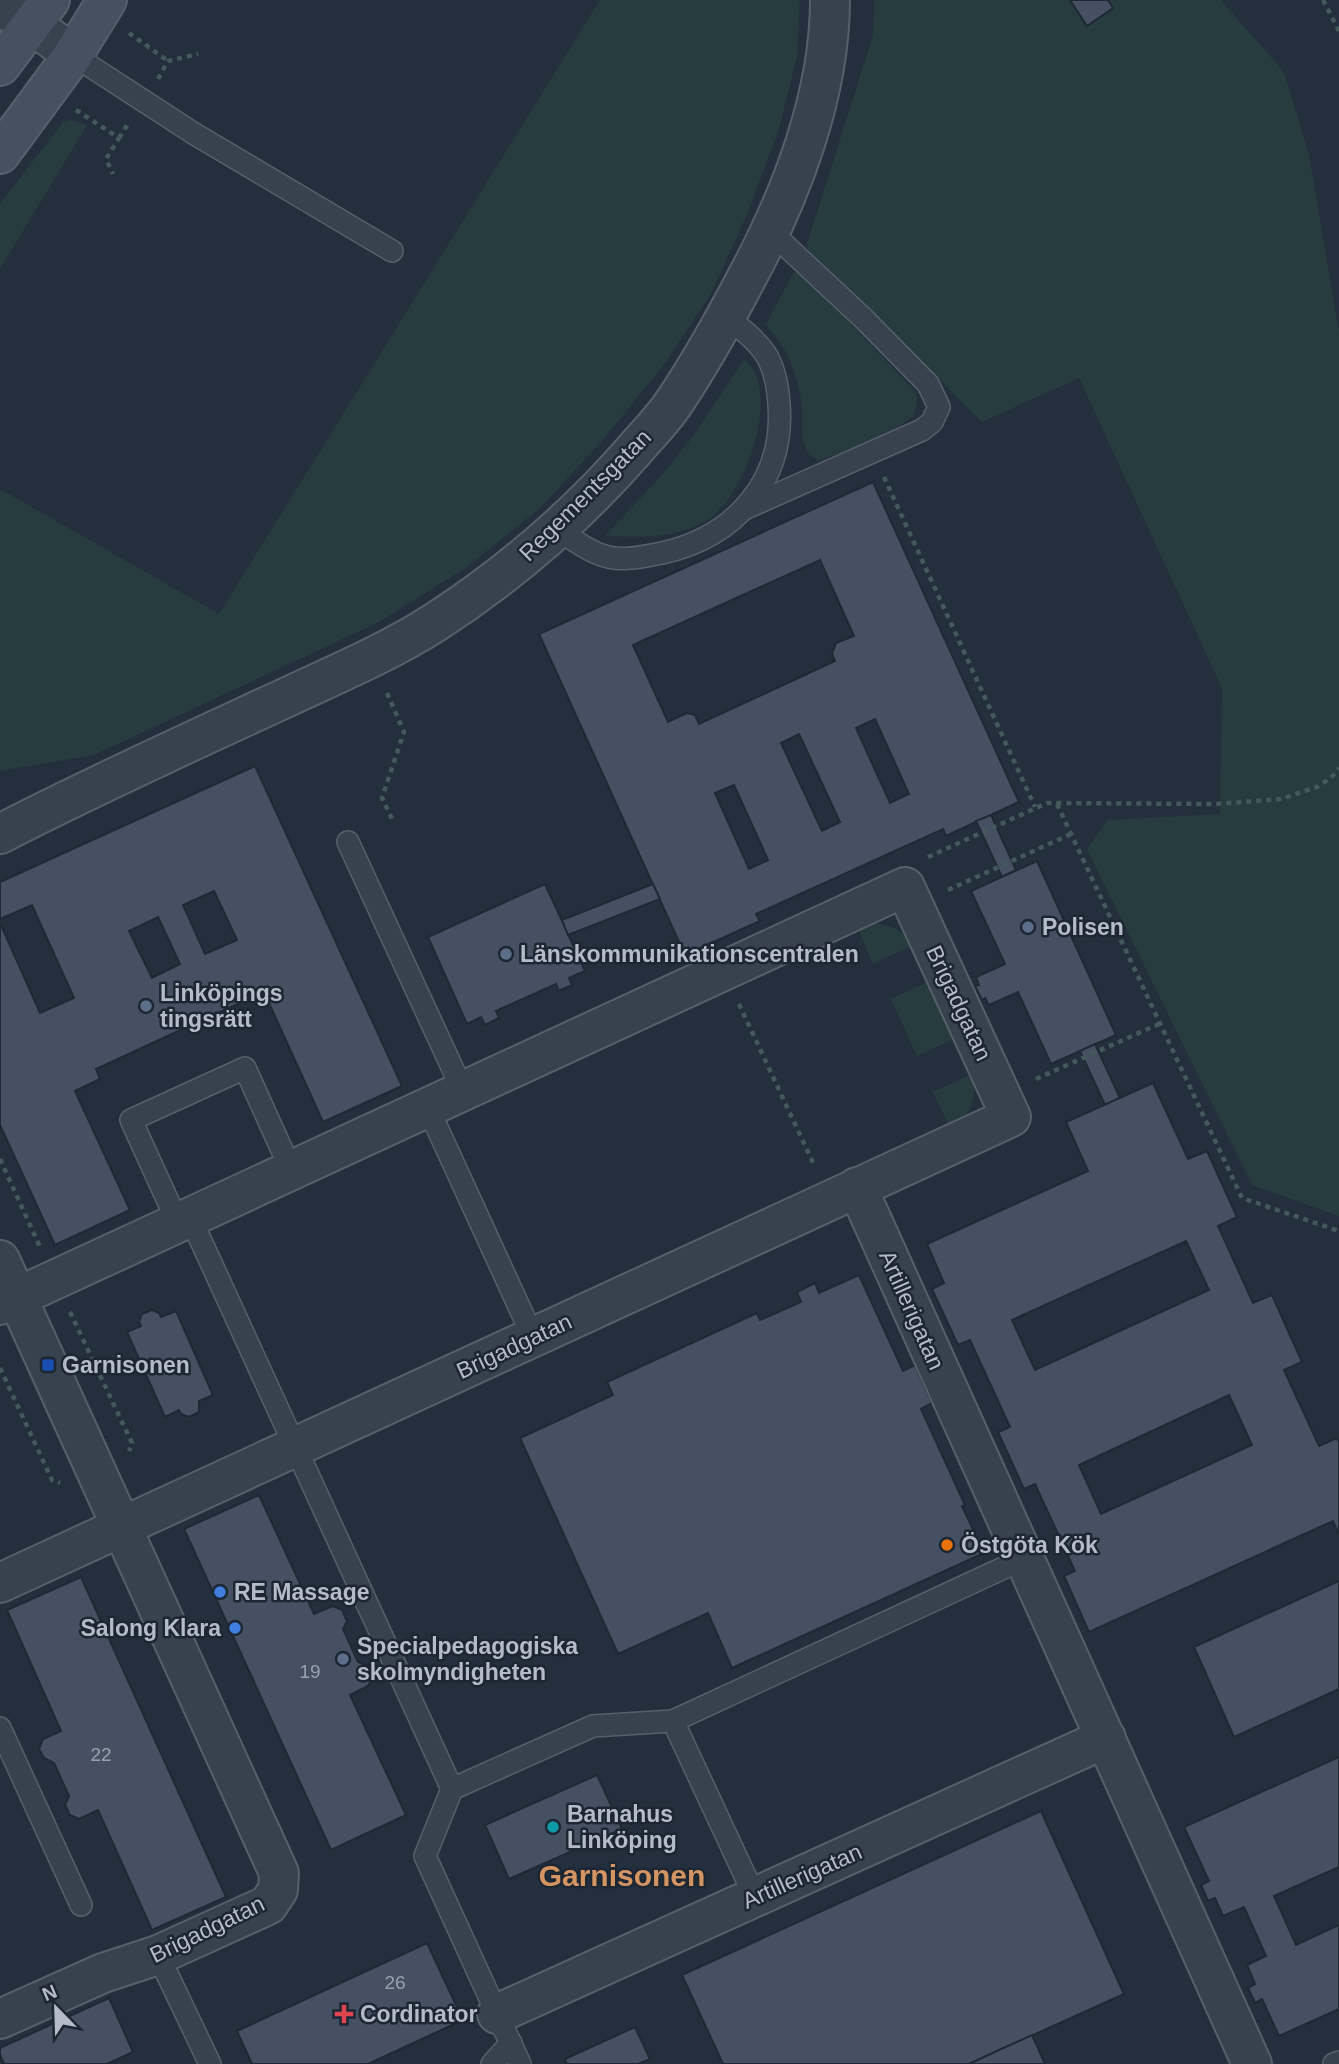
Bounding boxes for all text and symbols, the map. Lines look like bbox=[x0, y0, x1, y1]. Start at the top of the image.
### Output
street label: Regementsgatan bbox=[514, 424, 656, 566]
place label: Polisen bbox=[1042, 914, 1124, 940]
marker: Polisen bbox=[1020, 919, 1036, 935]
place label: Länskommunikationscentralen bbox=[520, 941, 859, 967]
street label: Brigadgatan bbox=[921, 941, 997, 1065]
marker: Länskommunikationscentralen bbox=[498, 946, 514, 962]
place label: Linköpings tingsrätt bbox=[160, 980, 283, 1032]
marker: Linköpings tingsrätt bbox=[138, 998, 154, 1014]
street label: Artillerigatan bbox=[874, 1246, 950, 1374]
street label: Brigadgatan bbox=[452, 1308, 576, 1384]
place label: Garnisonen bbox=[62, 1352, 190, 1378]
marker: Garnisonen bbox=[40, 1357, 56, 1373]
place label: Östgöta Kök bbox=[961, 1532, 1098, 1558]
marker: Östgöta Kök bbox=[939, 1537, 955, 1553]
place label: RE Massage bbox=[234, 1579, 370, 1605]
marker: RE Massage bbox=[212, 1584, 228, 1600]
place label: Salong Klara bbox=[80, 1615, 221, 1641]
marker: Salong Klara bbox=[227, 1620, 243, 1636]
place label: Specialpedagogiska skolmyndigheten bbox=[357, 1633, 578, 1685]
marker: Specialpedagogiska skolmyndigheten bbox=[335, 1651, 351, 1667]
house number: 19 bbox=[299, 1661, 321, 1682]
house number: 22 bbox=[90, 1744, 112, 1765]
place label: Barnahus Linköping bbox=[567, 1801, 677, 1853]
marker: Barnahus Linköping bbox=[545, 1819, 561, 1835]
street label: Artillerigatan bbox=[738, 1838, 866, 1914]
district label: Garnisonen bbox=[539, 1859, 705, 1892]
street label: Brigadgatan bbox=[146, 1890, 268, 1968]
house number: 26 bbox=[384, 1972, 406, 1993]
north arrow bbox=[21, 1973, 91, 2043]
text: N bbox=[39, 1980, 60, 2005]
place label: Cordinator bbox=[360, 2001, 478, 2027]
marker: Cordinator bbox=[334, 2004, 354, 2024]

